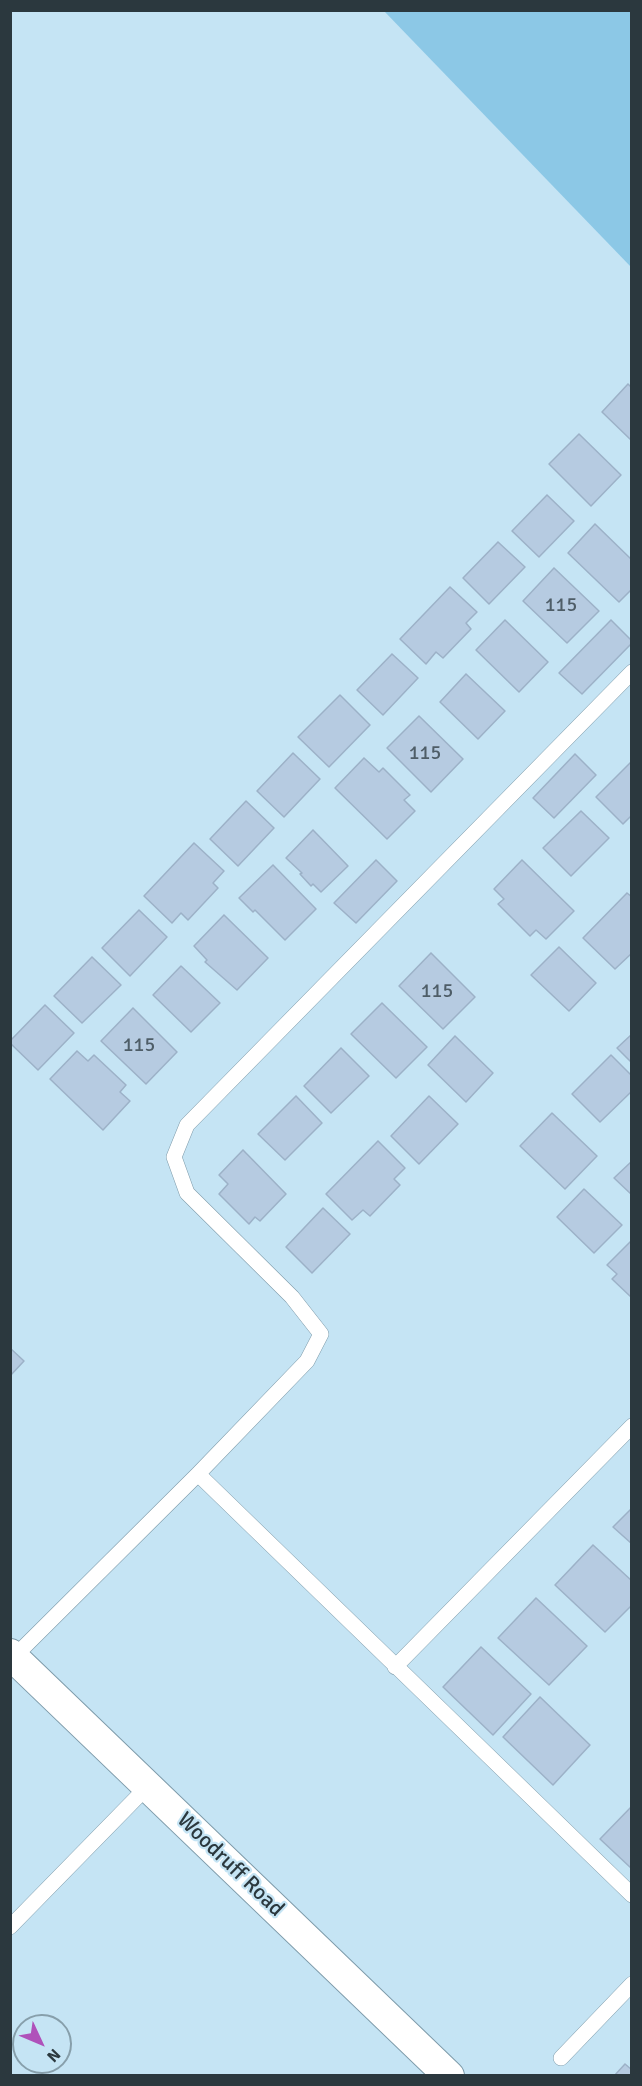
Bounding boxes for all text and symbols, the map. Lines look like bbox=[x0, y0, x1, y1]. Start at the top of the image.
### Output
house number: 115 bbox=[545, 594, 577, 618]
house number: 115 bbox=[409, 742, 441, 766]
house number: 115 bbox=[421, 980, 453, 1004]
house number: 115 bbox=[123, 1034, 155, 1058]
street label: Woodruff Road bbox=[171, 1807, 289, 1923]
north arrow bbox=[12, 2014, 72, 2074]
text: N bbox=[42, 2044, 65, 2066]

